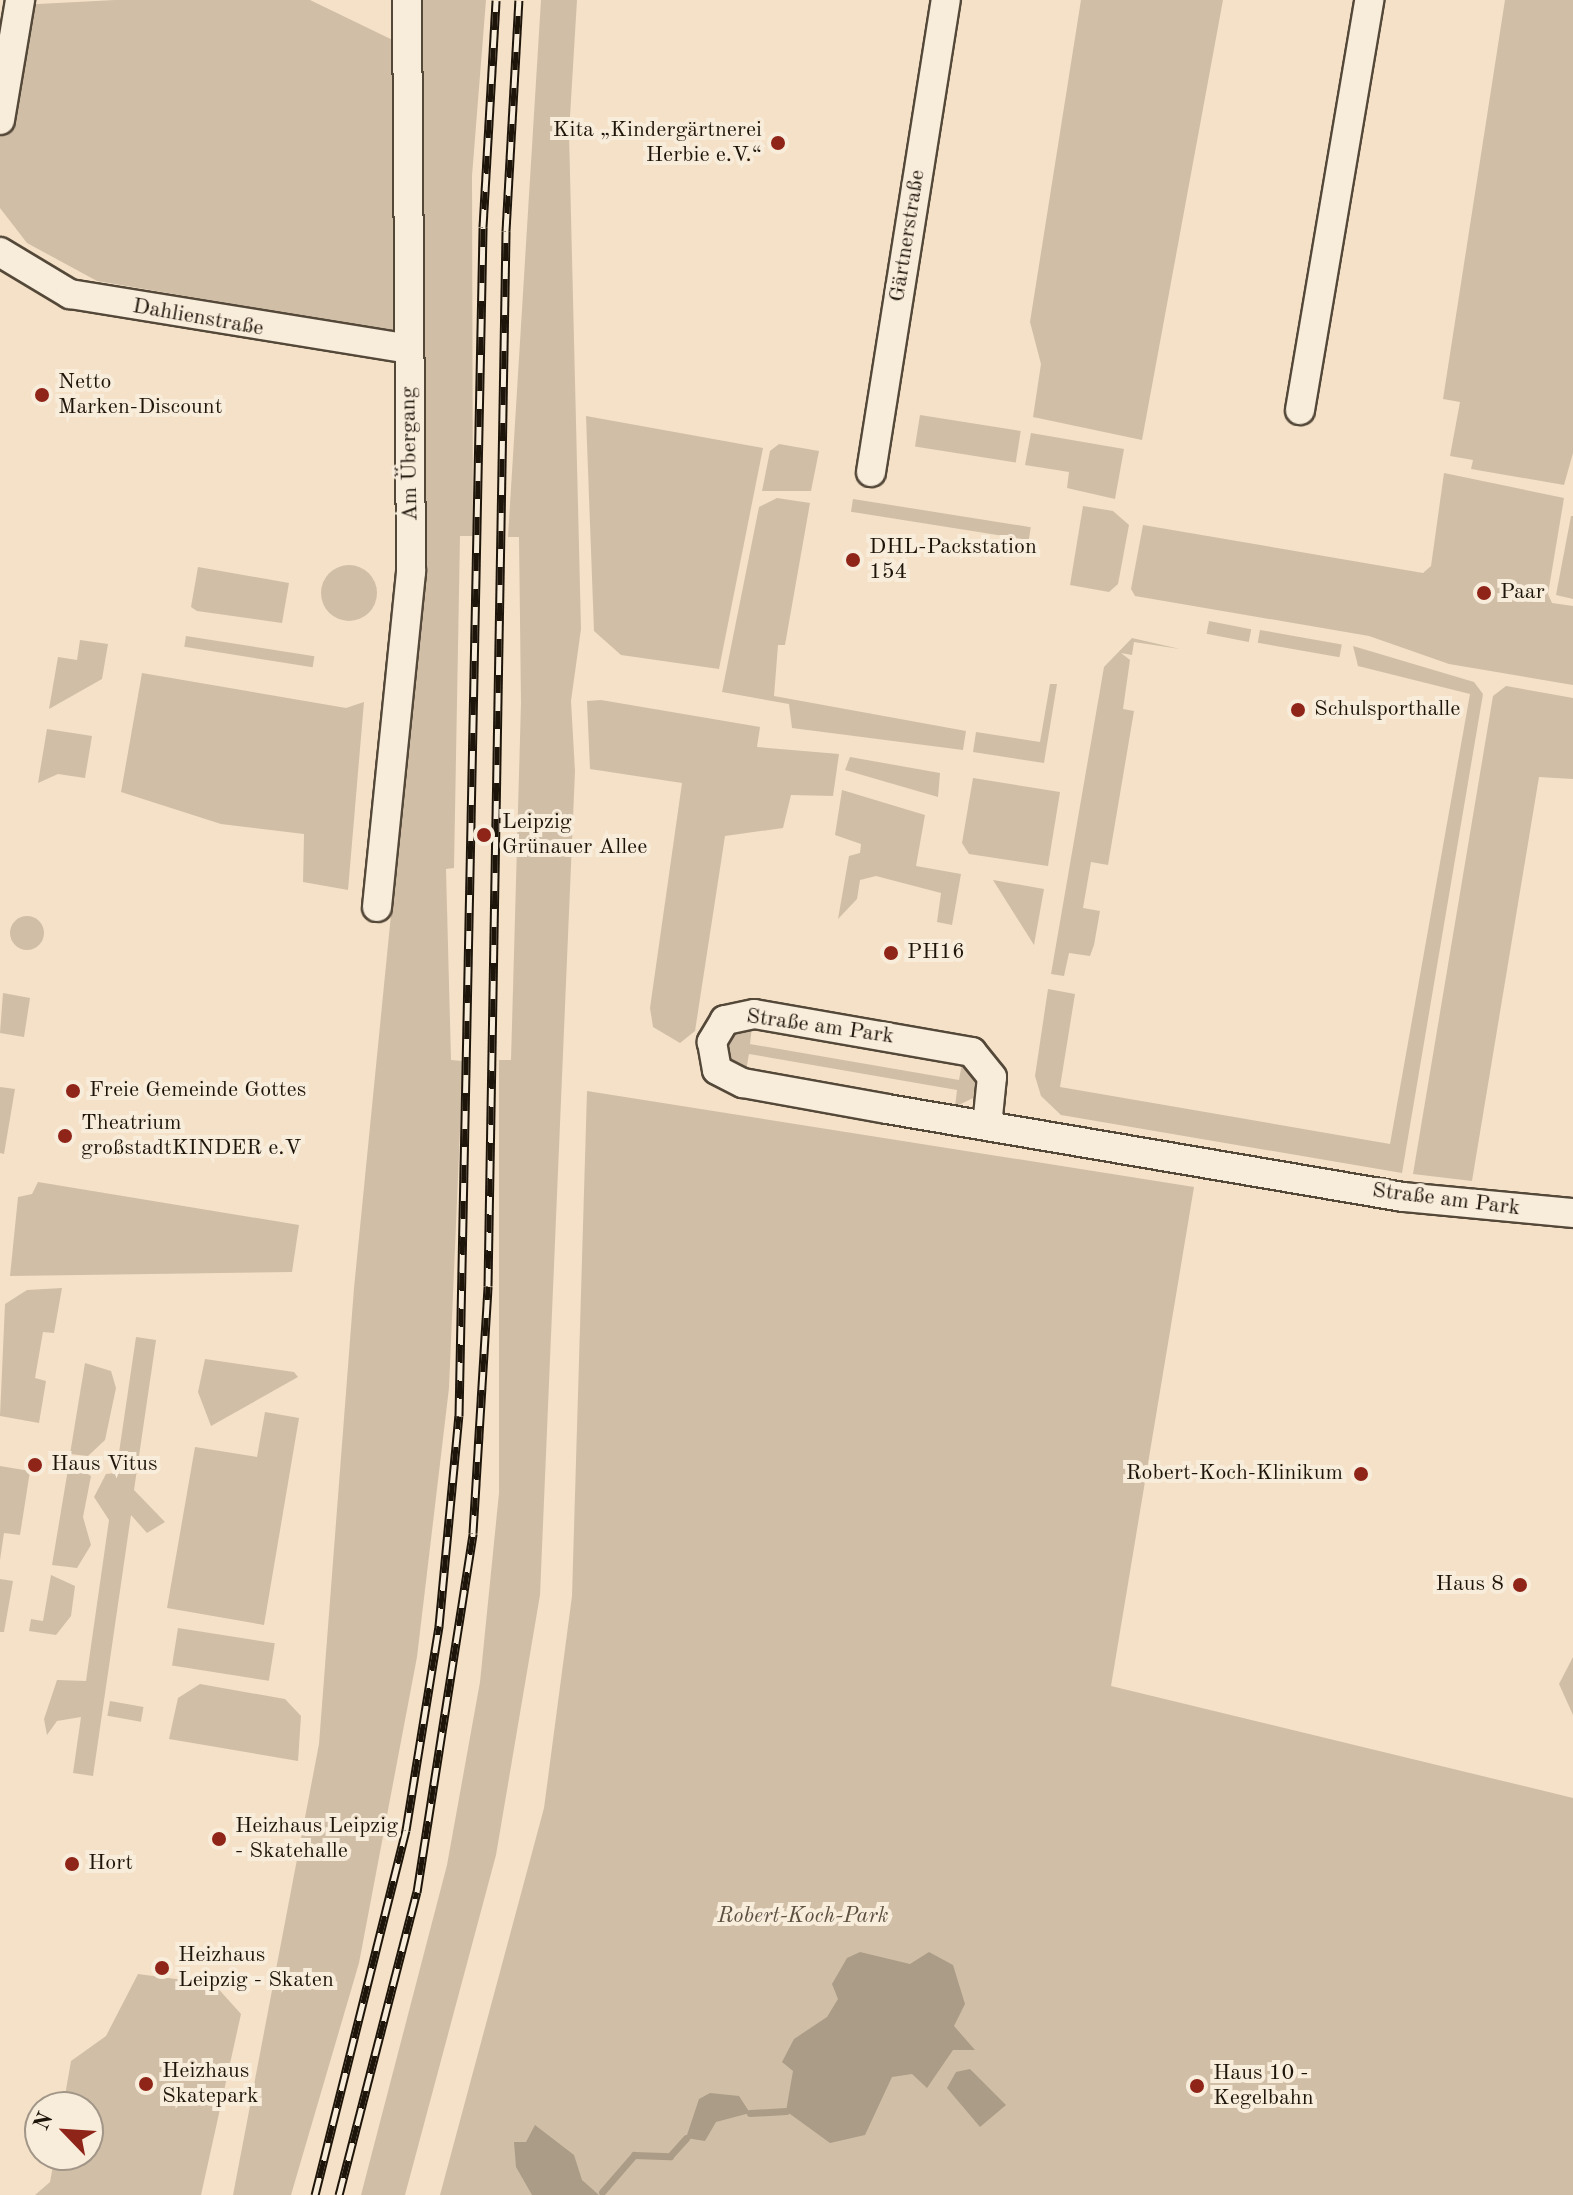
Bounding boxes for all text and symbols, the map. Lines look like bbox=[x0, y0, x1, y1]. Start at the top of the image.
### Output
place label: Kita „Kindergärtnerei Herbie e.V.“ bbox=[553, 117, 762, 168]
marker: Kita „Kindergärtnerei Herbie e.V.“ bbox=[769, 134, 787, 152]
street label: Gärtnerstraße bbox=[885, 168, 931, 304]
street label: Dahlienstraße bbox=[130, 293, 266, 343]
place label: Netto Marken-Discount bbox=[58, 369, 222, 420]
marker: Netto Marken-Discount bbox=[33, 386, 51, 404]
street label: Am Übergang bbox=[396, 387, 424, 521]
place label: DHL-Packstation 154 bbox=[869, 534, 1037, 586]
marker: DHL-Packstation 154 bbox=[844, 551, 862, 569]
place label: Paar bbox=[1500, 580, 1545, 606]
marker: Paar bbox=[1475, 584, 1493, 602]
place label: Schulsporthalle bbox=[1314, 697, 1460, 723]
marker: Schulsporthalle bbox=[1289, 701, 1307, 719]
place label: Leipzig Grünauer Allee bbox=[502, 809, 647, 860]
marker: Leipzig Grünauer Allee bbox=[473, 824, 495, 846]
place label: PH16 bbox=[907, 940, 965, 966]
marker: PH16 bbox=[882, 944, 900, 962]
street label: Straße am Park bbox=[744, 1004, 896, 1050]
place label: Freie Gemeinde Gottes bbox=[89, 1078, 306, 1104]
marker: Freie Gemeinde Gottes bbox=[64, 1082, 82, 1100]
place label: Theatrium großstadtKINDER e.V bbox=[81, 1110, 301, 1162]
marker: Theatrium großstadtKINDER e.V bbox=[56, 1127, 74, 1145]
street label: Straße am Park bbox=[1370, 1178, 1522, 1222]
place label: Haus Vitus bbox=[51, 1452, 158, 1478]
marker: Haus Vitus bbox=[26, 1456, 44, 1474]
place label: Robert-Koch-Klinikum bbox=[1126, 1461, 1343, 1487]
marker: Robert-Koch-Klinikum bbox=[1350, 1463, 1372, 1485]
place label: Haus 8 bbox=[1436, 1572, 1504, 1598]
marker: Haus 8 bbox=[1511, 1576, 1529, 1594]
place label: Heizhaus Leipzig - Skatehalle bbox=[235, 1813, 398, 1864]
marker: Heizhaus Leipzig - Skatehalle bbox=[210, 1830, 228, 1848]
place label: Hort bbox=[88, 1851, 133, 1877]
marker: Hort bbox=[63, 1855, 81, 1873]
park label: Robert-Koch-Park bbox=[717, 1904, 889, 1930]
place label: Heizhaus Leipzig - Skaten bbox=[178, 1942, 334, 1994]
marker: Heizhaus Leipzig - Skaten bbox=[153, 1959, 171, 1977]
place label: Heizhaus Skatepark bbox=[162, 2058, 258, 2110]
place label: Haus 10 - Kegelbahn bbox=[1213, 2060, 1314, 2112]
marker: Heizhaus Skatepark bbox=[137, 2075, 155, 2093]
marker: Haus 10 - Kegelbahn bbox=[1188, 2077, 1206, 2095]
north arrow bbox=[24, 2091, 104, 2171]
text: N bbox=[31, 2109, 58, 2134]

